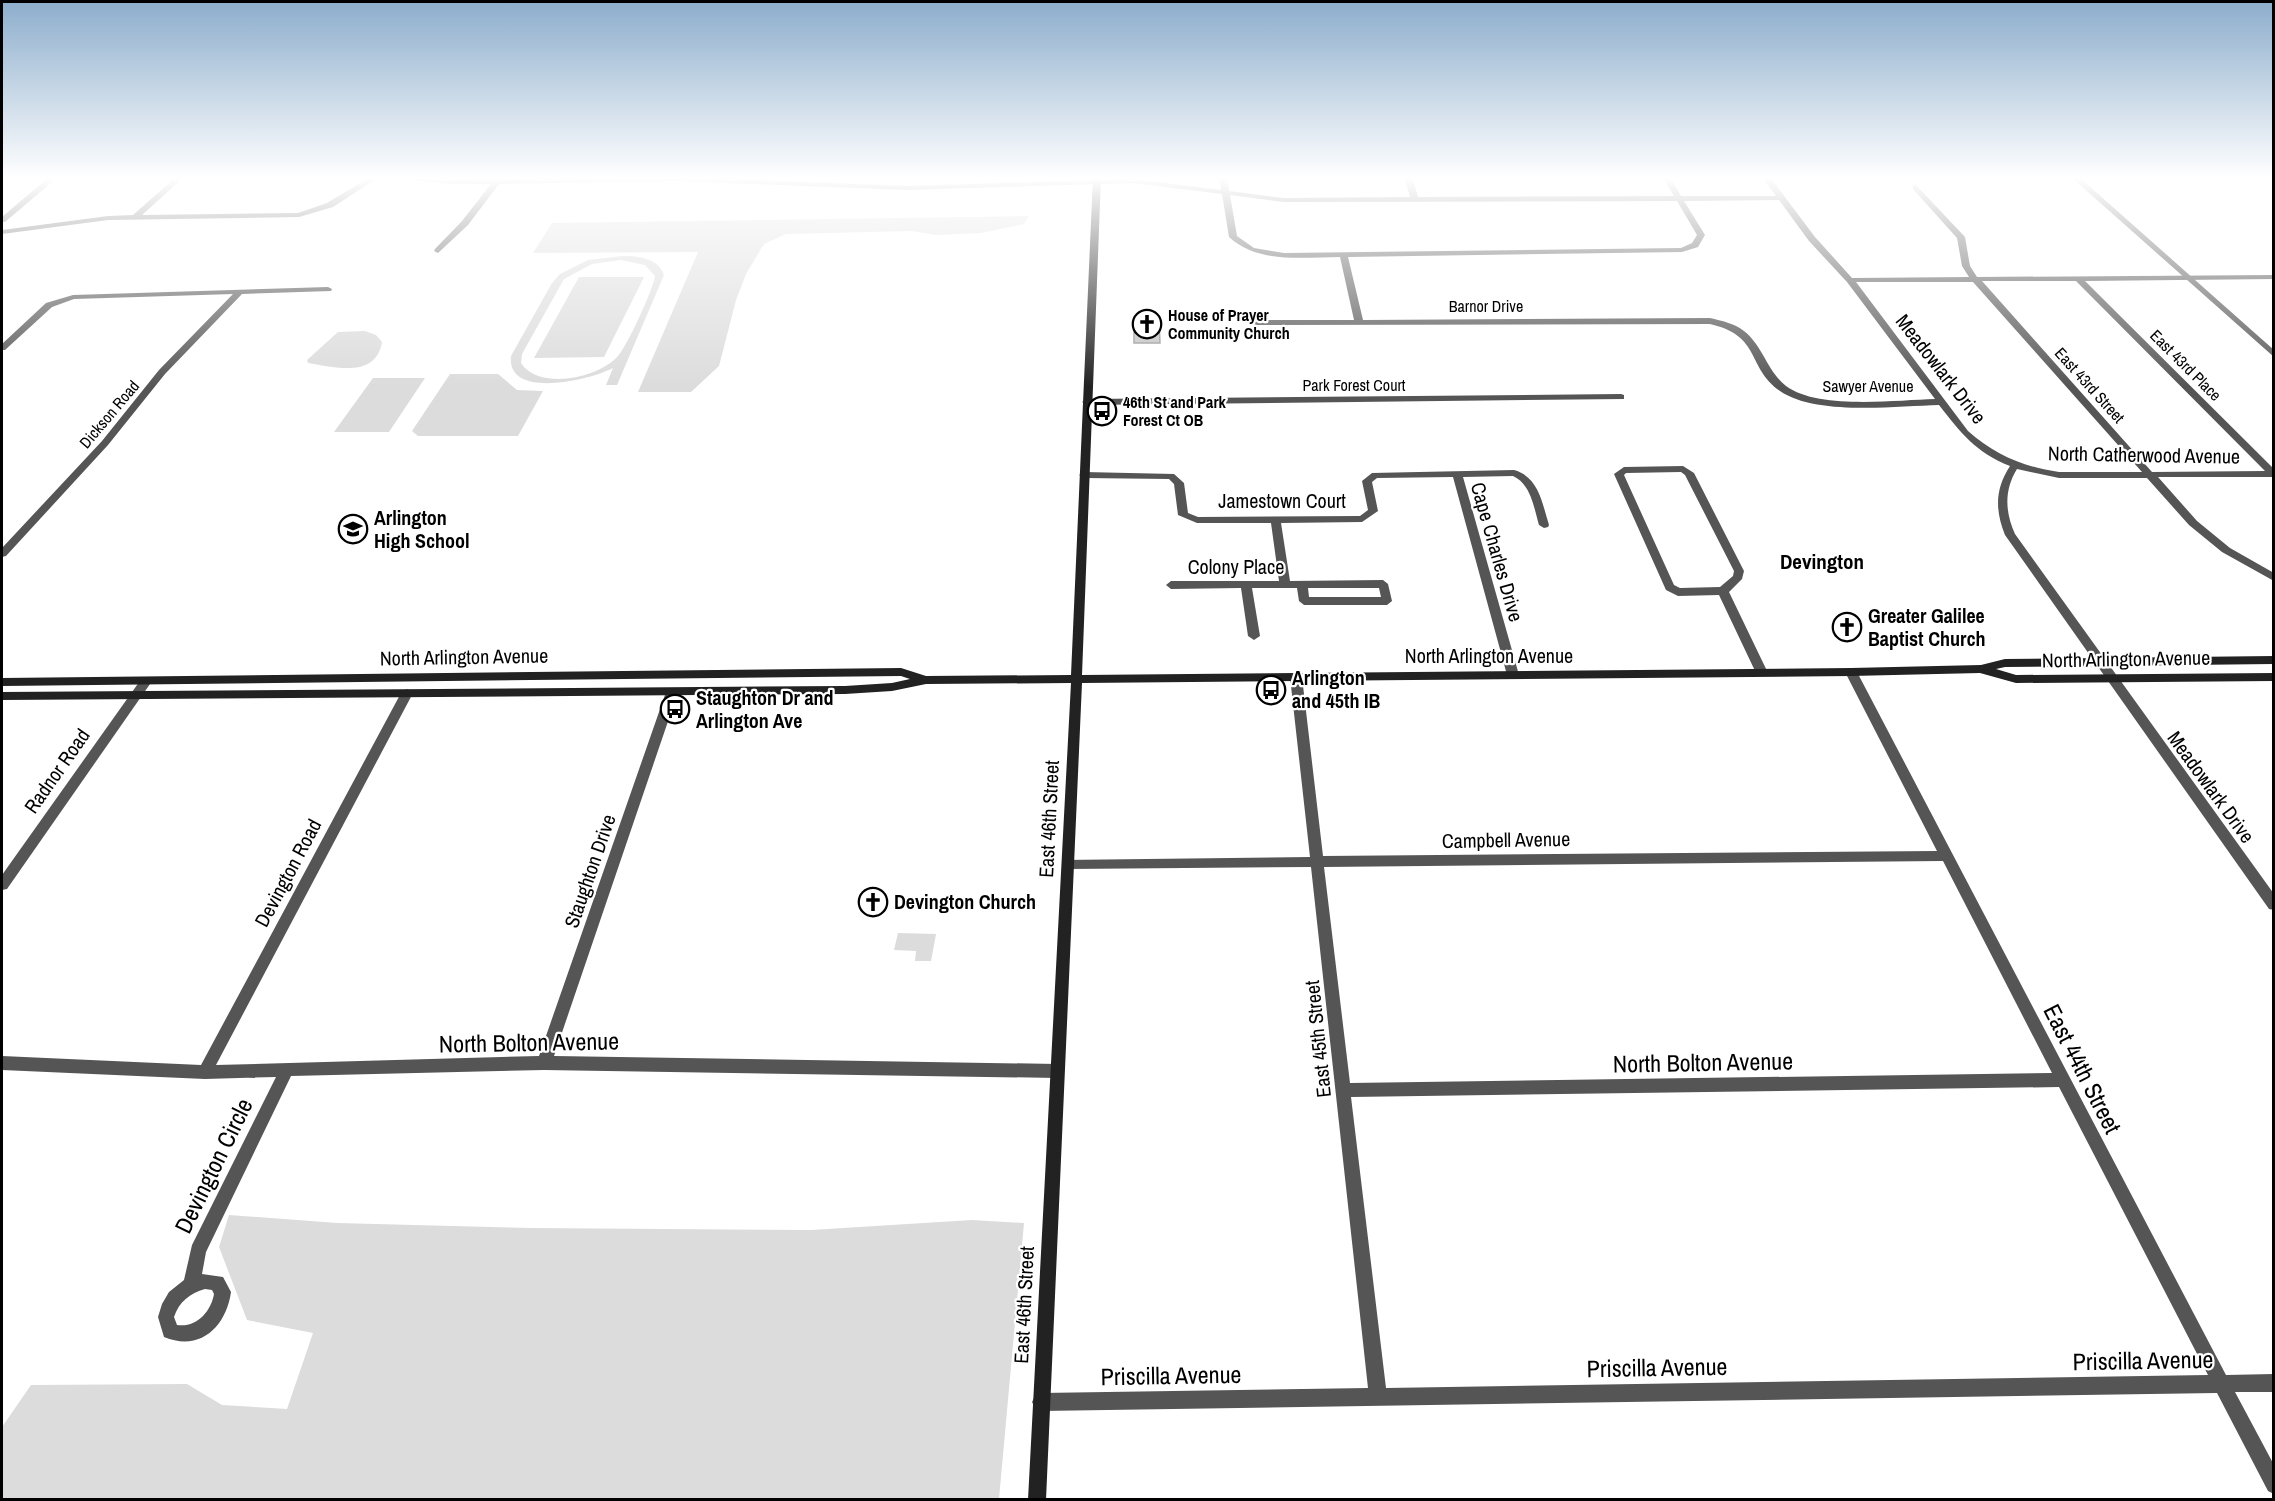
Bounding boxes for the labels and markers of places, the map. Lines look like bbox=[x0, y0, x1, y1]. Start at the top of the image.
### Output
place label: House of Prayer Community Church bbox=[1168, 304, 1290, 344]
church icon: House of Prayer Community Church bbox=[1131, 308, 1163, 340]
place label: 46th St and Park Forest Ct OB bbox=[1123, 391, 1227, 431]
bus stop icon: 46th St and Park Forest Ct OB bbox=[1086, 395, 1118, 427]
place label: Arlington High School bbox=[374, 504, 470, 554]
school or university icon: Arlington High School bbox=[337, 513, 369, 545]
place label: Greater Galilee Baptist Church bbox=[1868, 602, 1986, 652]
church icon: Greater Galilee Baptist Church bbox=[1831, 611, 1863, 643]
place label: Arlington and 45th IB bbox=[1292, 664, 1381, 714]
bus stop icon: Arlington and 45th IB bbox=[1255, 674, 1287, 706]
place label: Staughton Dr and Arlington Ave bbox=[696, 684, 834, 734]
bus stop icon: Staughton Dr and Arlington Ave bbox=[659, 693, 691, 725]
church icon: Devington Church bbox=[857, 886, 889, 918]
place label: Devington Church bbox=[894, 888, 1036, 915]

